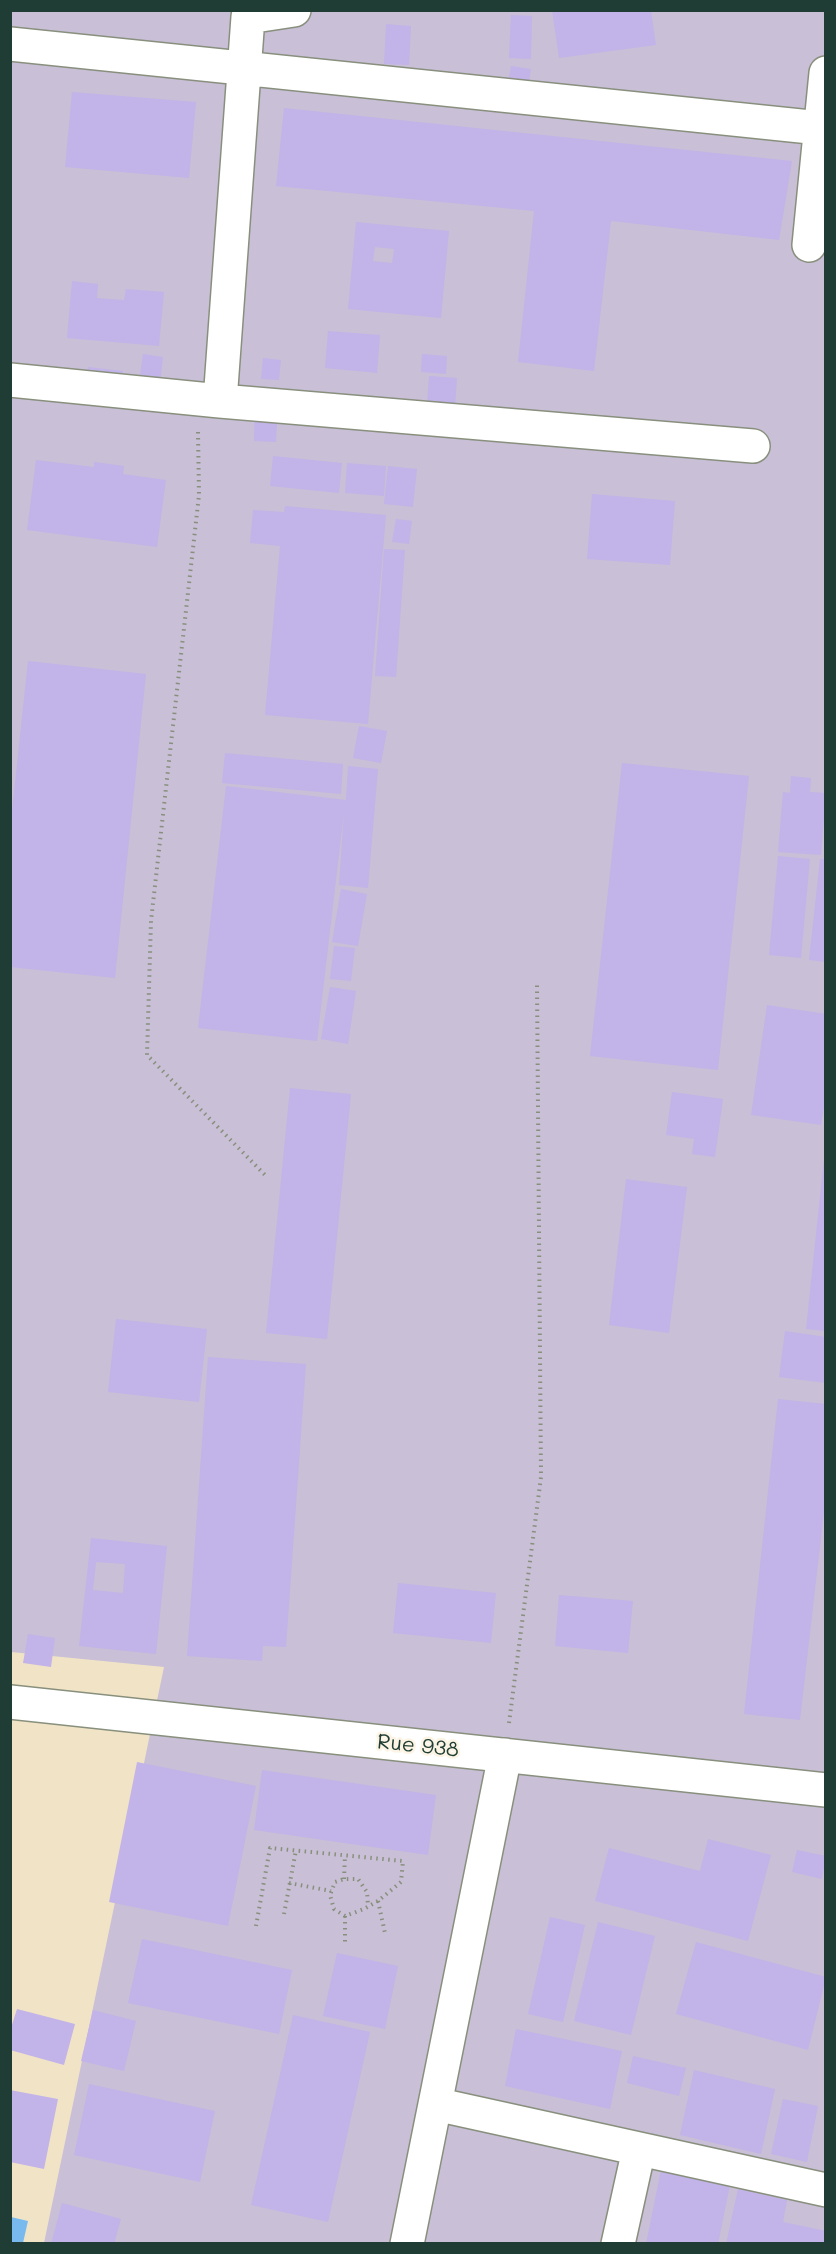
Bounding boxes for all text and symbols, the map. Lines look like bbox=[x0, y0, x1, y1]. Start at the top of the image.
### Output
street label: Rue 938 bbox=[376, 1729, 460, 1763]

